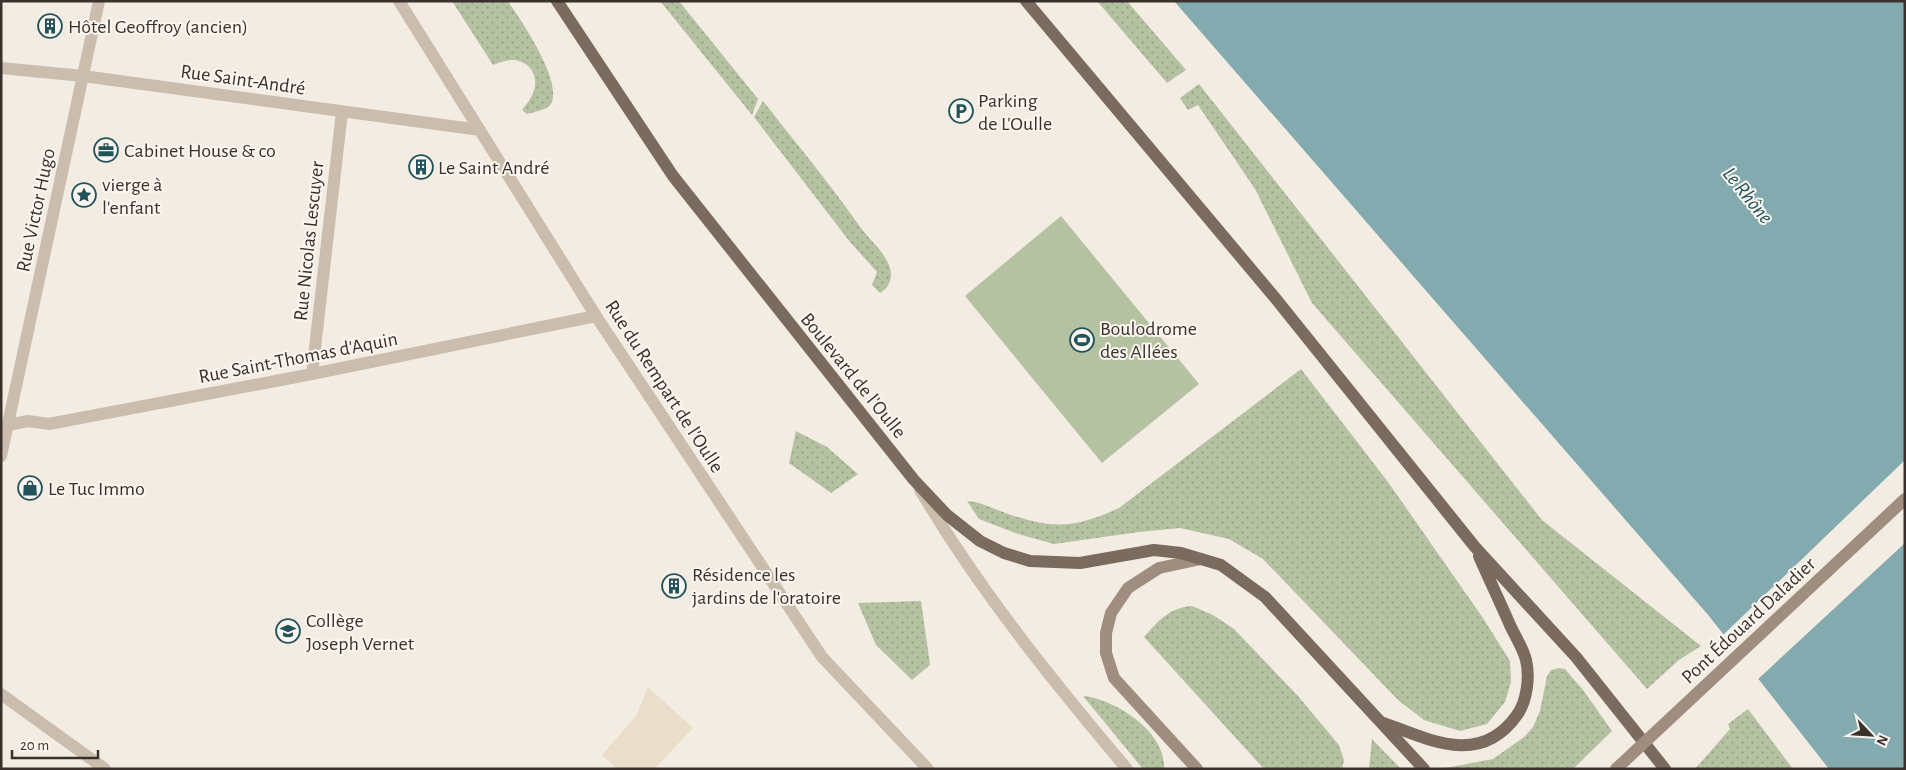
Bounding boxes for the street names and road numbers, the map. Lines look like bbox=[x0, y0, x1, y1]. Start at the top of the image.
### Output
street label: Rue Saint-André bbox=[179, 61, 307, 99]
street label: Rue Victor Hugo bbox=[13, 147, 59, 274]
street label: Rue Nicolas Lescuyer bbox=[291, 160, 327, 322]
street label: Rue du Rempart de l'Oulle bbox=[601, 297, 727, 476]
street label: Boulevard de l'Oulle bbox=[797, 309, 910, 442]
street label: Rue Saint-Thomas d'Aquin bbox=[197, 329, 399, 387]
street label: Pont Édouard Daladier bbox=[1677, 553, 1820, 688]

